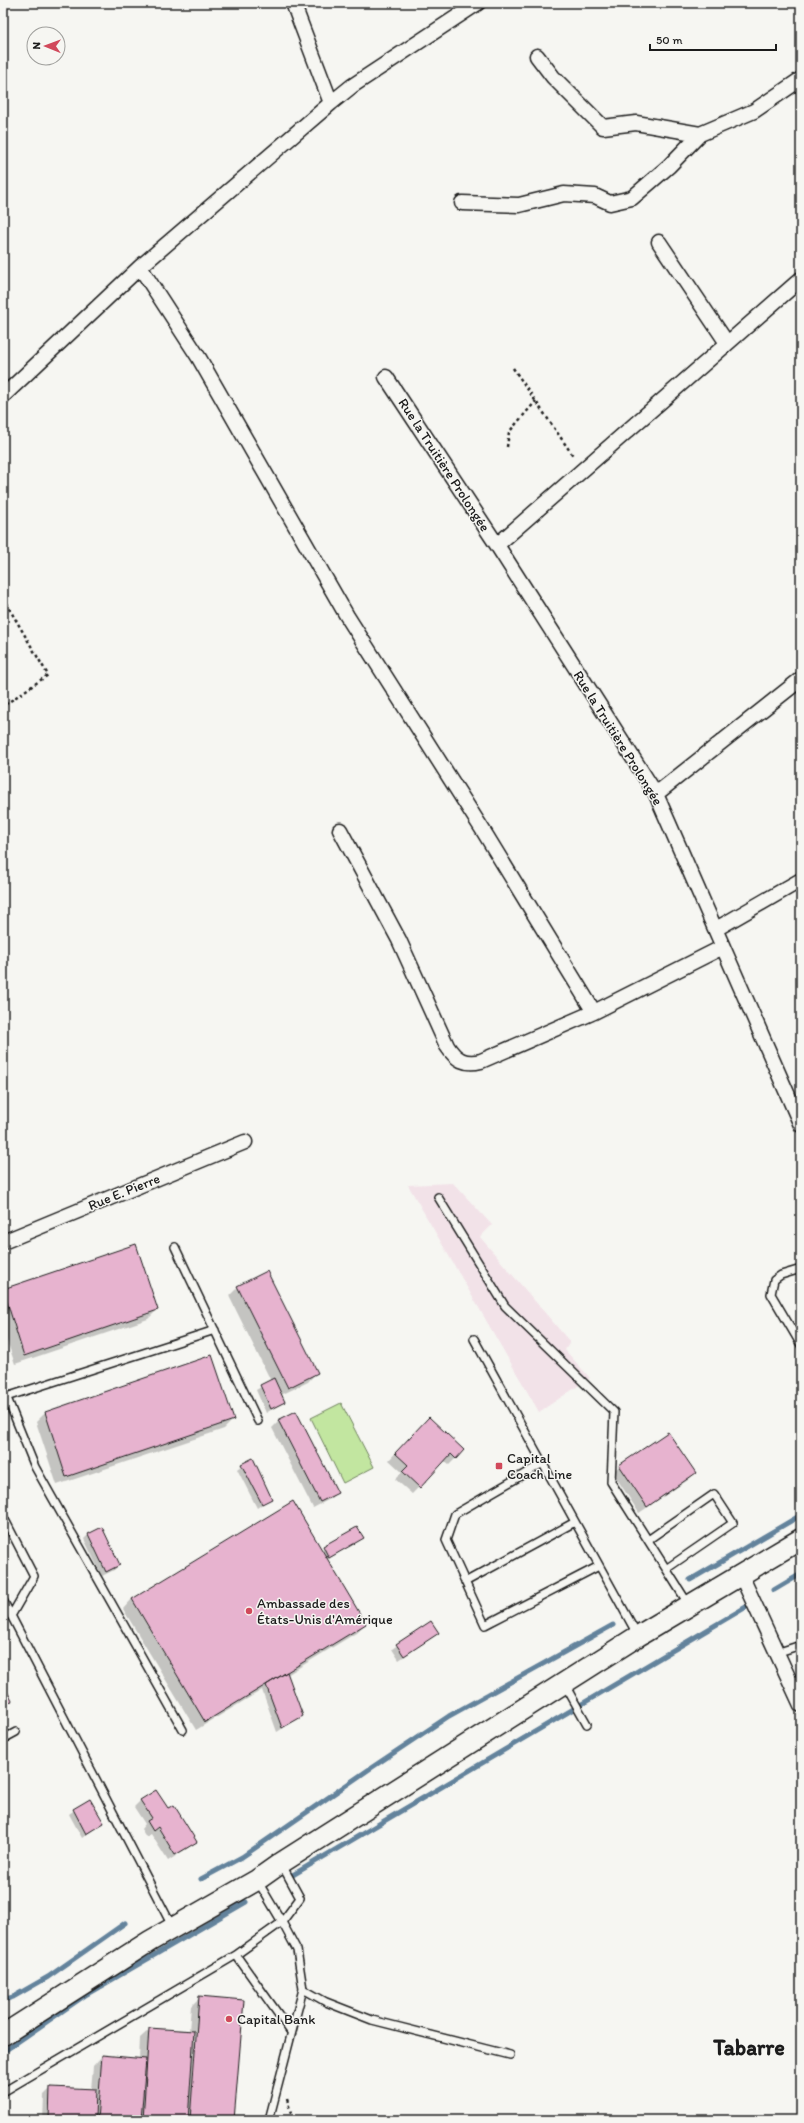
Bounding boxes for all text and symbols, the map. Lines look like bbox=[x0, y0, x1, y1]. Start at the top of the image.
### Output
north arrow bbox=[26, 26, 66, 66]
scale bar bbox=[650, 26, 776, 52]
text: 50 m bbox=[656, 33, 682, 47]
text: N bbox=[30, 42, 43, 50]
street label: Rue la Truitière Prolongée bbox=[395, 395, 494, 535]
street label: Rue la Truitière Prolongée bbox=[570, 668, 667, 809]
street label: Rue E. Pierre bbox=[86, 1170, 163, 1214]
place label: Capital Coach Line bbox=[507, 1450, 572, 1483]
marker: Capital Coach Line bbox=[494, 1461, 504, 1471]
place label: Ambassade des États-Unis d'Amérique bbox=[257, 1595, 393, 1628]
marker: Ambassade des États-Unis d'Amérique bbox=[244, 1606, 254, 1616]
place label: Capital Bank bbox=[237, 2011, 315, 2028]
marker: Capital Bank bbox=[224, 2014, 234, 2024]
district label: Tabarre bbox=[712, 2034, 785, 2061]

